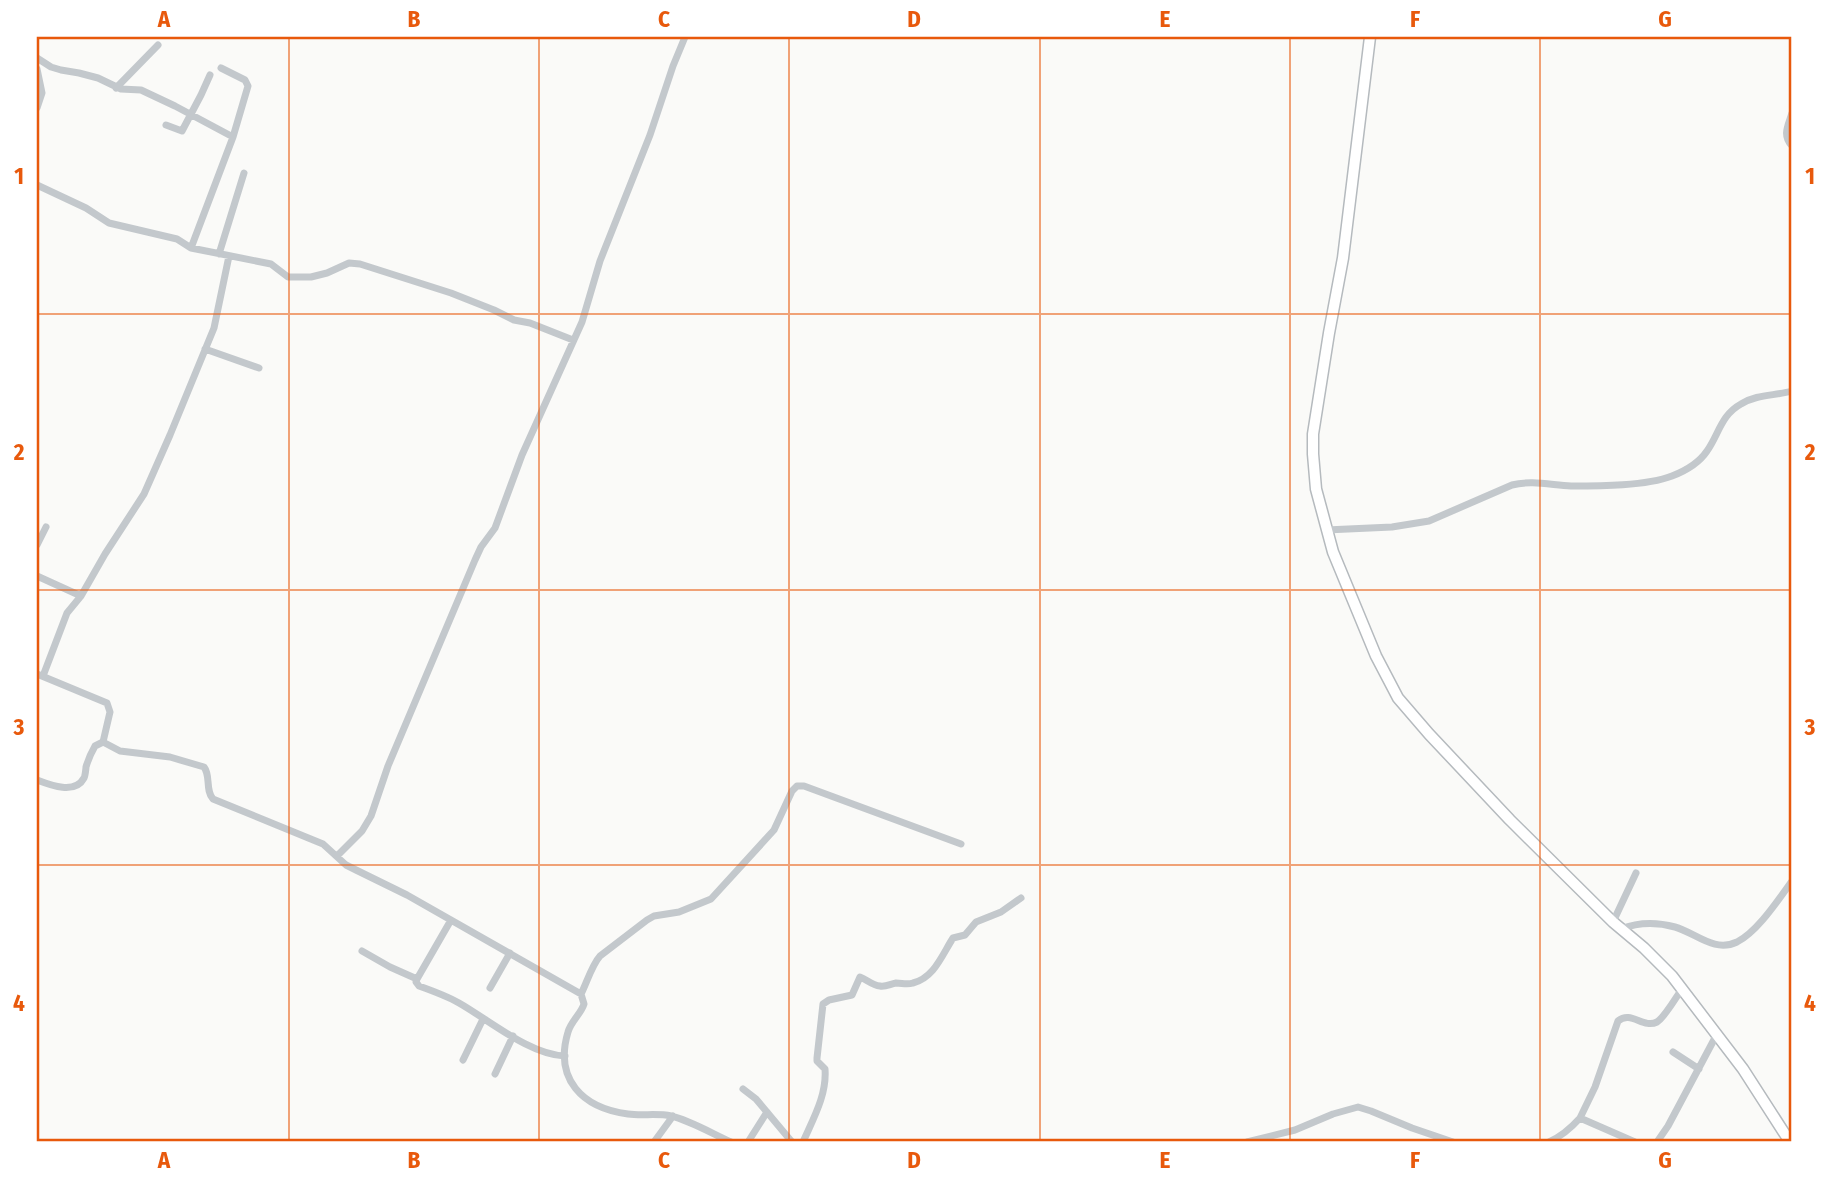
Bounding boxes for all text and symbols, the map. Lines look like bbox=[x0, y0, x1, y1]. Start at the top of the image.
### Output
text: A bbox=[157, 5, 171, 33]
text: B bbox=[408, 5, 421, 33]
text: C bbox=[658, 5, 670, 33]
text: D bbox=[907, 5, 921, 33]
text: E bbox=[1160, 5, 1171, 33]
text: F bbox=[1410, 5, 1420, 33]
text: G bbox=[1658, 5, 1672, 33]
text: 1 bbox=[14, 162, 24, 190]
text: 1 bbox=[1805, 162, 1815, 190]
text: 2 bbox=[13, 438, 25, 466]
text: 2 bbox=[1804, 438, 1816, 466]
text: 3 bbox=[13, 713, 25, 741]
text: 3 bbox=[1804, 713, 1816, 741]
text: 4 bbox=[13, 989, 25, 1017]
text: 4 bbox=[1804, 989, 1816, 1017]
text: A bbox=[157, 1146, 171, 1174]
text: B bbox=[408, 1146, 421, 1174]
text: C bbox=[658, 1146, 670, 1174]
text: D bbox=[907, 1146, 921, 1174]
text: E bbox=[1160, 1146, 1171, 1174]
text: F bbox=[1410, 1146, 1420, 1174]
text: G bbox=[1658, 1146, 1672, 1174]

